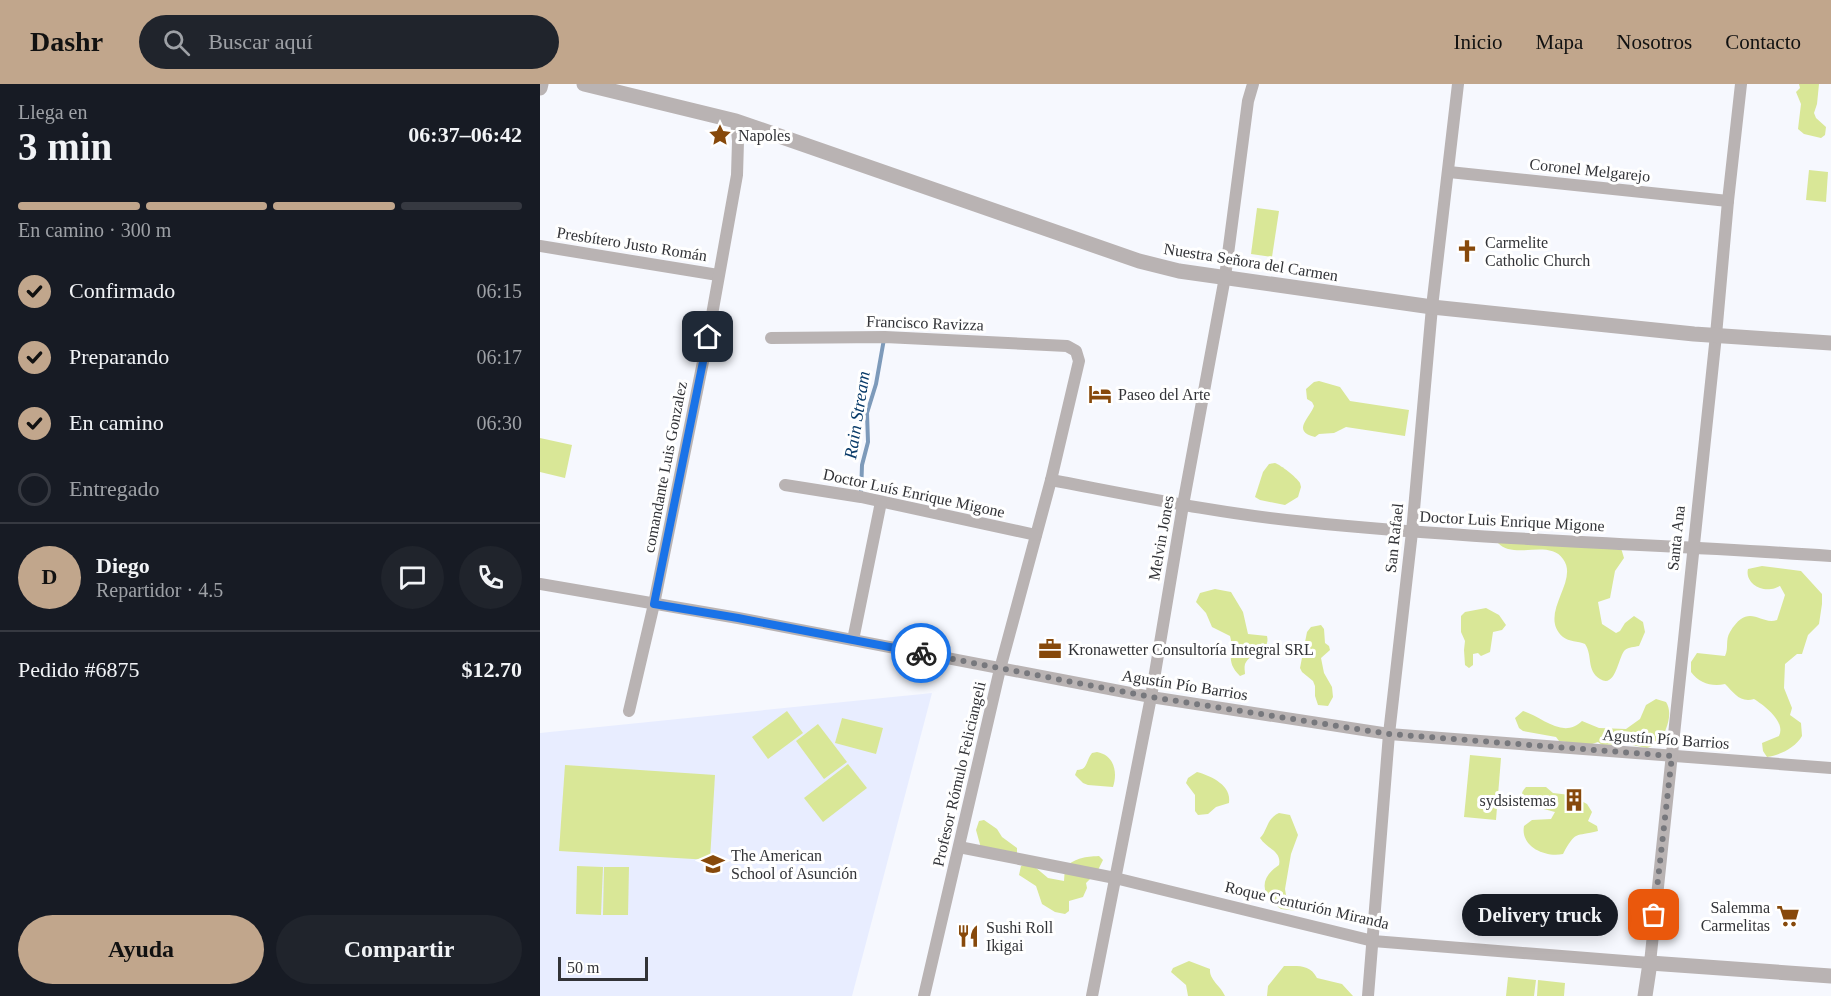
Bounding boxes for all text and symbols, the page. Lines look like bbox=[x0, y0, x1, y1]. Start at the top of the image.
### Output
search box bbox=[139, 15, 559, 69]
text: Dashr bbox=[30, 26, 103, 57]
icon: search bbox=[160, 26, 193, 59]
text: Buscar aquí bbox=[208, 29, 313, 54]
text: Inicio bbox=[1454, 30, 1503, 54]
text: Mapa bbox=[1536, 30, 1583, 54]
text: Nosotros bbox=[1616, 30, 1692, 54]
text: Contacto bbox=[1725, 30, 1801, 54]
text: Llega en bbox=[18, 101, 87, 123]
text: 06:37–06:42 bbox=[408, 122, 522, 147]
place icon: Napoles bbox=[707, 122, 733, 148]
text: 3 min bbox=[18, 125, 112, 168]
place label: Napoles bbox=[738, 127, 790, 145]
street label: Coronel Melgarejo bbox=[1529, 155, 1651, 186]
text: En camino · 300 m bbox=[18, 219, 171, 241]
street label: Presbítero Justo Román bbox=[556, 224, 708, 264]
place label: Carmelite Catholic Church bbox=[1485, 234, 1590, 269]
church icon: Carmelite Catholic Church bbox=[1454, 238, 1480, 264]
street label: Nuestra Señora del Carmen bbox=[1163, 240, 1339, 284]
icon: check bbox=[18, 275, 51, 308]
text: Confirmado bbox=[69, 278, 175, 303]
text: 06:15 bbox=[476, 280, 522, 302]
pin bbox=[682, 311, 733, 362]
street label: Francisco Ravizza bbox=[866, 312, 984, 334]
icon: home bbox=[691, 320, 724, 353]
icon: check bbox=[18, 341, 51, 374]
text: Preparando bbox=[69, 344, 169, 369]
text: 06:17 bbox=[476, 346, 522, 368]
water label: Rain Stream bbox=[840, 370, 874, 461]
street label: comandante Luis Gonzalez bbox=[640, 380, 690, 554]
hotel icon: Paseo del Arte bbox=[1087, 381, 1113, 407]
place label: Paseo del Arte bbox=[1118, 386, 1210, 403]
icon: check bbox=[18, 407, 51, 440]
text: En camino bbox=[69, 410, 164, 435]
text: 06:30 bbox=[476, 412, 522, 434]
street label: Doctor Luís Enrique Migone bbox=[821, 465, 1006, 522]
text: Entregado bbox=[69, 476, 159, 501]
street label: Melvin Jones bbox=[1145, 494, 1177, 582]
street label: San Rafael bbox=[1382, 502, 1406, 574]
street label: Santa Ana bbox=[1664, 505, 1688, 571]
street label: Doctor Luis Enrique Migone bbox=[1419, 508, 1605, 535]
button: chat bbox=[381, 546, 444, 609]
button: phone bbox=[459, 546, 522, 609]
text: Diego bbox=[96, 553, 150, 578]
text: D bbox=[42, 564, 57, 589]
text: Repartidor · 4.5 bbox=[96, 579, 223, 601]
courier bbox=[891, 623, 951, 683]
office icon: Kronawetter Consultoría Integral SRL bbox=[1037, 636, 1063, 662]
icon: bike bbox=[905, 637, 938, 670]
place label: Kronawetter Consultoría Integral SRL bbox=[1068, 641, 1314, 659]
text: Pedido #6875 bbox=[18, 657, 140, 682]
text: $12.70 bbox=[462, 657, 522, 682]
street label: Agustín Pío Barrios bbox=[1121, 667, 1249, 704]
street label: Profesor Rómulo Feliciangeli bbox=[929, 679, 990, 868]
street label: Agustín Pío Barrios bbox=[1602, 726, 1730, 753]
building icon: sydsistemas bbox=[1561, 787, 1587, 813]
place label: sydsistemas bbox=[1480, 792, 1556, 810]
place label: The American School of Asunción bbox=[731, 847, 857, 882]
school or university icon: The American School of Asunción bbox=[700, 851, 726, 877]
street label: Roque Centurión Miranda bbox=[1223, 878, 1391, 933]
pin bbox=[1628, 889, 1679, 940]
callout: Delivery truck bbox=[1462, 894, 1618, 936]
icon: bag bbox=[1637, 898, 1670, 931]
place label: Salemma Carmelitas bbox=[1701, 899, 1770, 934]
supermarket icon: Salemma Carmelitas bbox=[1775, 903, 1801, 929]
text: Delivery truck bbox=[1478, 904, 1602, 926]
button: Ayuda bbox=[18, 915, 264, 984]
button: Compartir bbox=[276, 915, 522, 984]
place label: Sushi Roll Ikigai bbox=[986, 919, 1054, 955]
restaurant icon: Sushi Roll Ikigai bbox=[955, 923, 981, 949]
scale bar bbox=[558, 954, 648, 982]
text: 50 m bbox=[567, 959, 599, 976]

